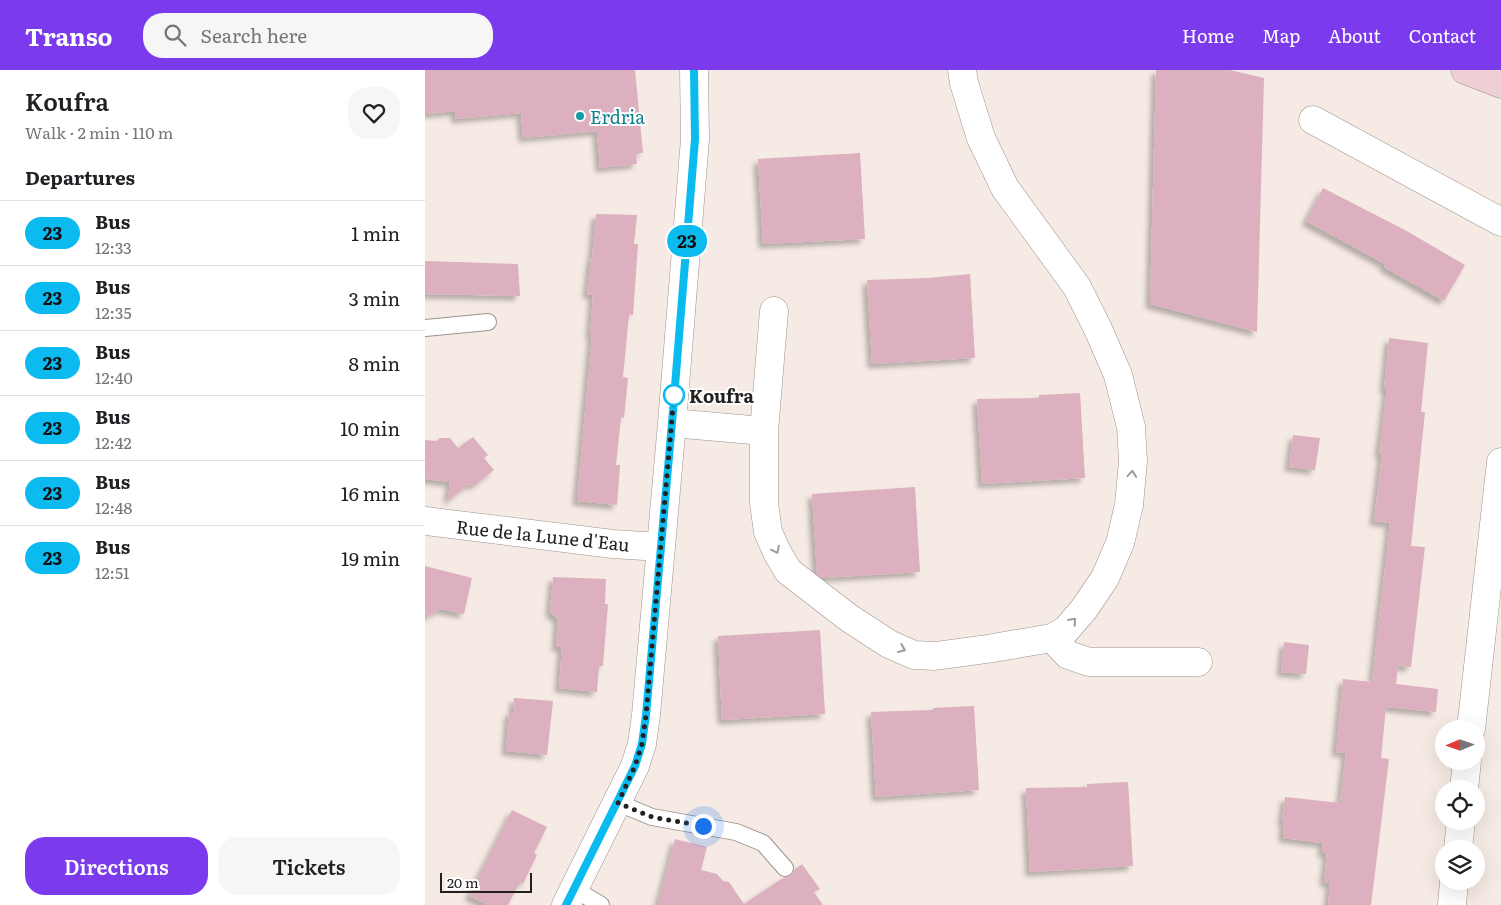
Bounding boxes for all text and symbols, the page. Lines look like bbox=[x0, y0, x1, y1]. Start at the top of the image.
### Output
search box bbox=[143, 13, 493, 58]
text: Transo bbox=[25, 18, 113, 53]
icon: search bbox=[161, 21, 189, 49]
text: Search here bbox=[201, 21, 307, 49]
text: Home bbox=[1182, 22, 1234, 49]
text: Map bbox=[1262, 22, 1300, 49]
text: About bbox=[1328, 22, 1381, 49]
text: Contact bbox=[1409, 22, 1476, 49]
text: Koufra bbox=[25, 83, 109, 118]
button: heart bbox=[348, 87, 400, 139]
place label: Erdria bbox=[590, 103, 645, 130]
marker: Erdria bbox=[574, 110, 586, 122]
text: Walk · 2 min · 110 m bbox=[25, 120, 173, 144]
text: Departures bbox=[25, 163, 135, 191]
text: Bus bbox=[95, 207, 130, 235]
text: 23 bbox=[43, 219, 62, 246]
text: 1 min bbox=[351, 219, 400, 247]
line badge: 23 bbox=[665, 225, 709, 257]
text: 23 bbox=[677, 227, 697, 254]
text: 12:33 bbox=[95, 235, 132, 259]
text: Bus bbox=[95, 272, 130, 300]
text: 23 bbox=[43, 284, 62, 311]
text: 3 min bbox=[349, 284, 400, 312]
text: 12:35 bbox=[95, 300, 132, 324]
text: Bus bbox=[95, 337, 130, 365]
text: 23 bbox=[43, 349, 62, 376]
text: 8 min bbox=[348, 349, 400, 377]
text: 12:40 bbox=[95, 365, 133, 389]
place label: Koufra bbox=[689, 382, 754, 409]
marker: Koufra bbox=[663, 384, 685, 406]
text: Bus bbox=[95, 402, 130, 430]
text: 23 bbox=[43, 414, 62, 441]
text: 10 min bbox=[340, 414, 400, 442]
text: 12:42 bbox=[95, 430, 132, 454]
text: Bus bbox=[95, 467, 130, 495]
one-way arrow bbox=[1126, 469, 1137, 477]
text: 23 bbox=[43, 479, 62, 506]
text: 16 min bbox=[341, 479, 400, 507]
text: 12:48 bbox=[95, 495, 132, 519]
street label: Rue de la Lune d'Eau bbox=[455, 512, 631, 558]
text: Bus bbox=[95, 532, 130, 560]
text: 23 bbox=[43, 544, 62, 571]
text: 19 min bbox=[341, 544, 400, 572]
one-way arrow bbox=[770, 545, 781, 554]
text: 12:51 bbox=[95, 560, 130, 584]
one-way arrow bbox=[1068, 618, 1077, 627]
one-way arrow bbox=[897, 643, 906, 654]
north arrow bbox=[1435, 720, 1485, 770]
map controls bbox=[1435, 720, 1485, 890]
button: locate bbox=[1435, 780, 1485, 830]
your location bbox=[691, 814, 716, 839]
button: Directions bbox=[25, 837, 208, 895]
button: Tickets bbox=[218, 837, 400, 895]
button: layers bbox=[1435, 840, 1485, 890]
scale bar bbox=[440, 870, 533, 893]
text: 20 m bbox=[447, 872, 479, 892]

